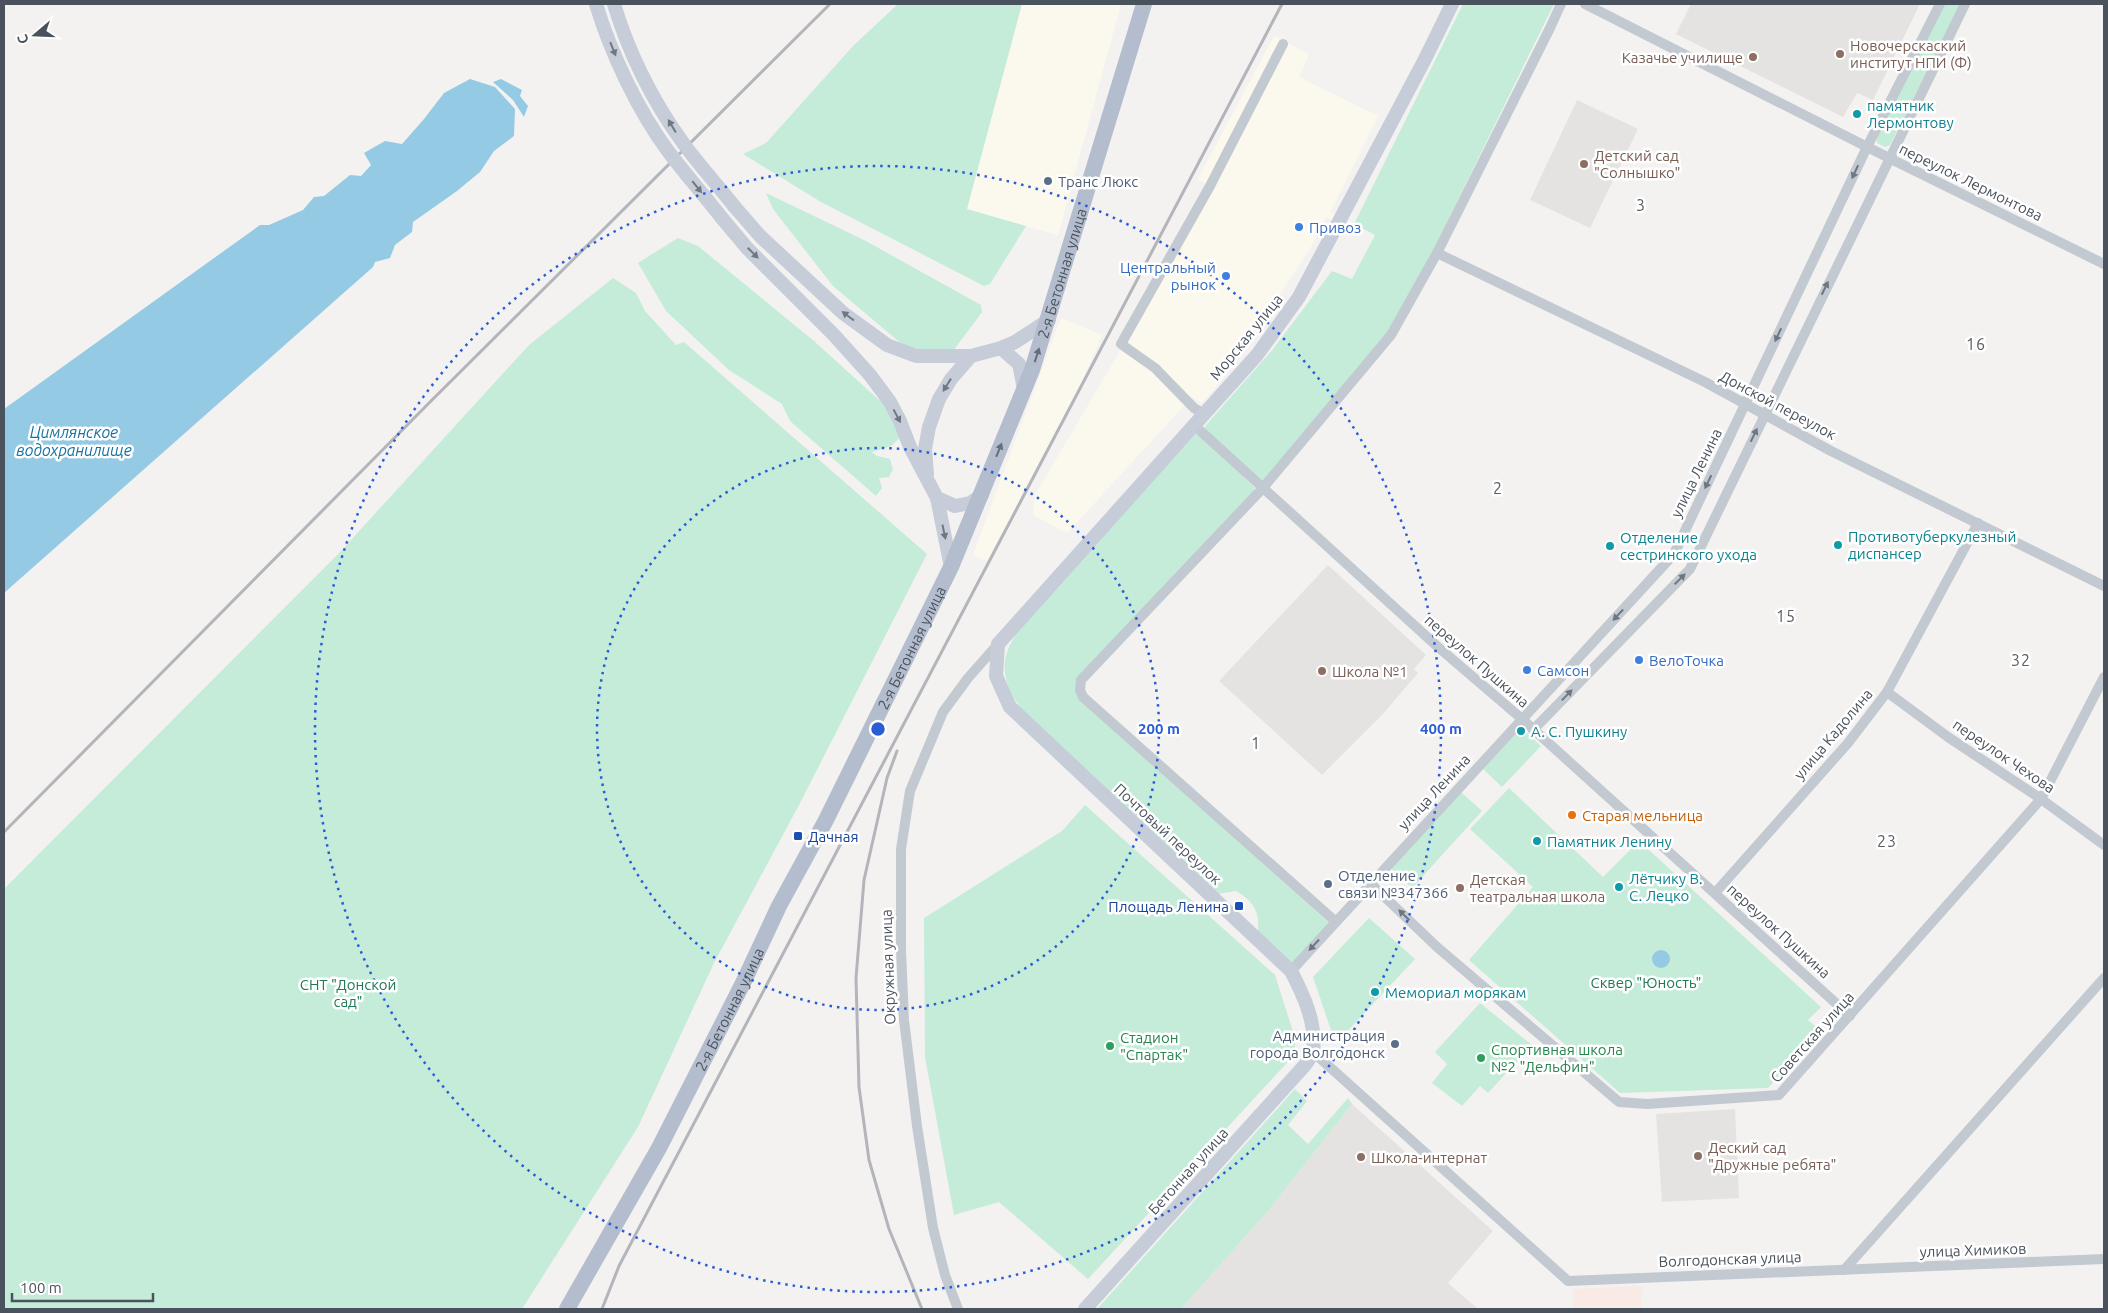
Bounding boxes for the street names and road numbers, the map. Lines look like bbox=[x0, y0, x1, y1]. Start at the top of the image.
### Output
street label: переулок Лермонтова bbox=[1897, 140, 2045, 224]
street label: 2-я Бетонная улица bbox=[1034, 206, 1090, 340]
street label: Морская улица bbox=[1206, 291, 1286, 383]
street label: Донской переулок bbox=[1717, 367, 1839, 443]
street label: улица Ленина bbox=[1667, 426, 1725, 520]
street label: 2-я Бетонная улица bbox=[874, 583, 949, 712]
street label: переулок Пушкина bbox=[1421, 611, 1533, 711]
street label: улица Кадолина bbox=[1790, 685, 1876, 783]
street label: переулок Чехова bbox=[1950, 716, 2058, 796]
street label: улица Ленина bbox=[1395, 751, 1473, 833]
street label: Почтовый переулок bbox=[1111, 780, 1225, 888]
street label: переулок Пушкина bbox=[1724, 880, 1834, 982]
street label: Окружная улица bbox=[877, 909, 899, 1025]
street label: 2-я Бетонная улица bbox=[691, 945, 767, 1073]
street label: Советская улица bbox=[1767, 988, 1857, 1086]
street label: Бетонная улица bbox=[1145, 1124, 1231, 1218]
street label: улица Химиков bbox=[1919, 1240, 2027, 1260]
street label: Волгодонская улица bbox=[1658, 1248, 1802, 1270]

